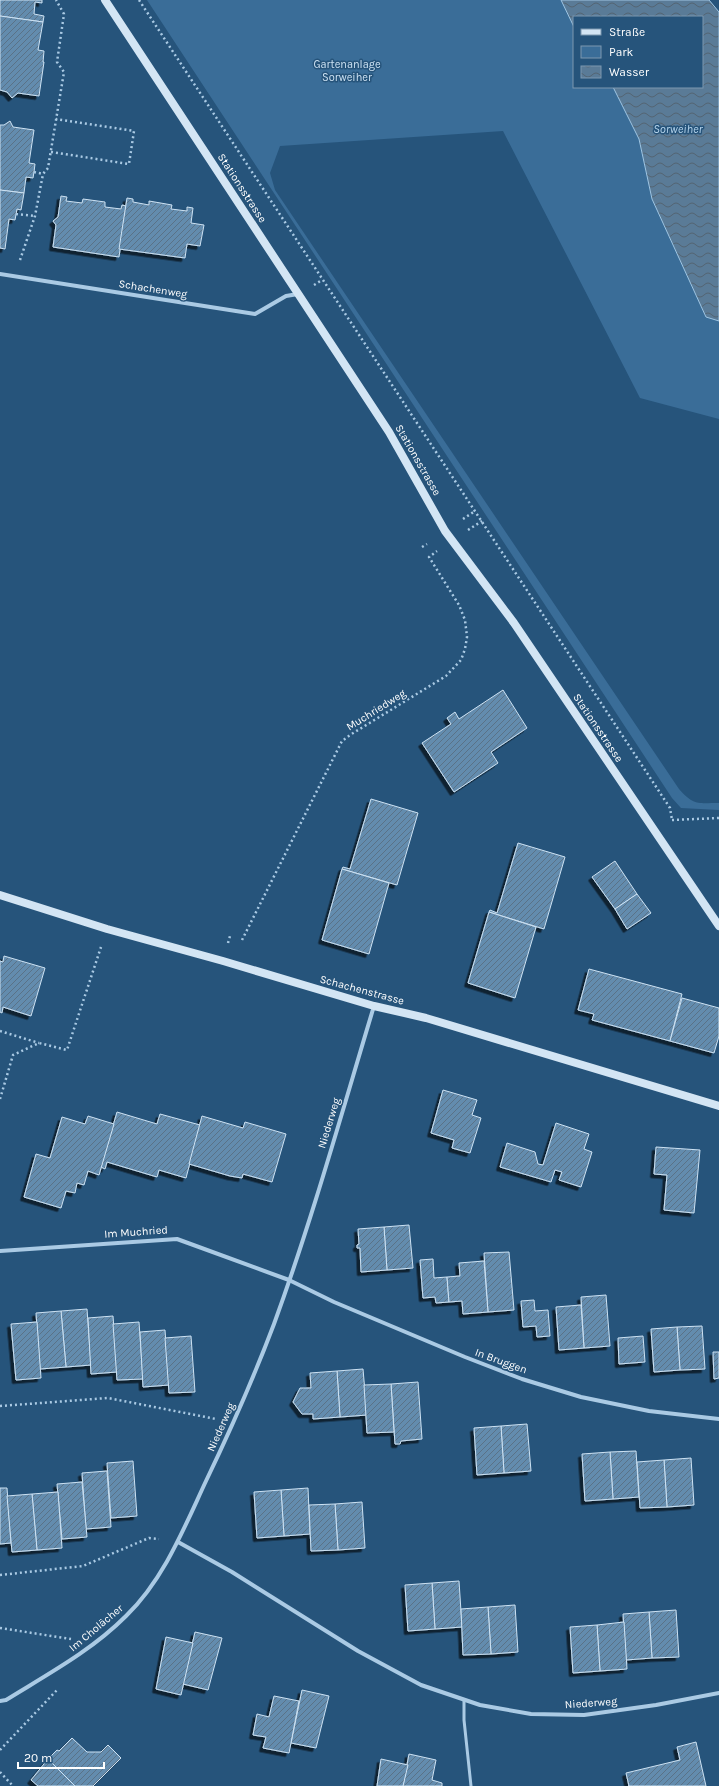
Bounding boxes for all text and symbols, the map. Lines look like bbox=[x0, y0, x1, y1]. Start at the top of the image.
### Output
legend bbox=[573, 16, 703, 88]
text: Straße bbox=[609, 25, 645, 39]
text: Park bbox=[609, 45, 634, 59]
park label: Gartenanlage Sorweiher bbox=[313, 58, 381, 84]
text: Wasser bbox=[609, 65, 650, 79]
water label: Sorweiher bbox=[653, 122, 704, 136]
street label: Stationsstrasse bbox=[215, 151, 269, 225]
street label: Schachenweg bbox=[118, 277, 189, 301]
street label: Stationsstrasse bbox=[392, 422, 444, 498]
street label: Muchriedweg bbox=[344, 686, 409, 733]
street label: Stationsstrasse bbox=[570, 691, 626, 765]
street label: Schachenstrasse bbox=[318, 972, 406, 1008]
street label: Niederweg bbox=[315, 1095, 343, 1150]
street label: Im Muchried bbox=[104, 1223, 168, 1241]
street label: In Bruggen bbox=[473, 1346, 529, 1376]
street label: Niederweg bbox=[204, 1400, 238, 1454]
street label: Im Cholächer bbox=[66, 1602, 126, 1654]
street label: Niederweg bbox=[564, 1695, 618, 1711]
scale bar bbox=[18, 1744, 104, 1770]
text: 20 m bbox=[24, 1751, 52, 1765]

